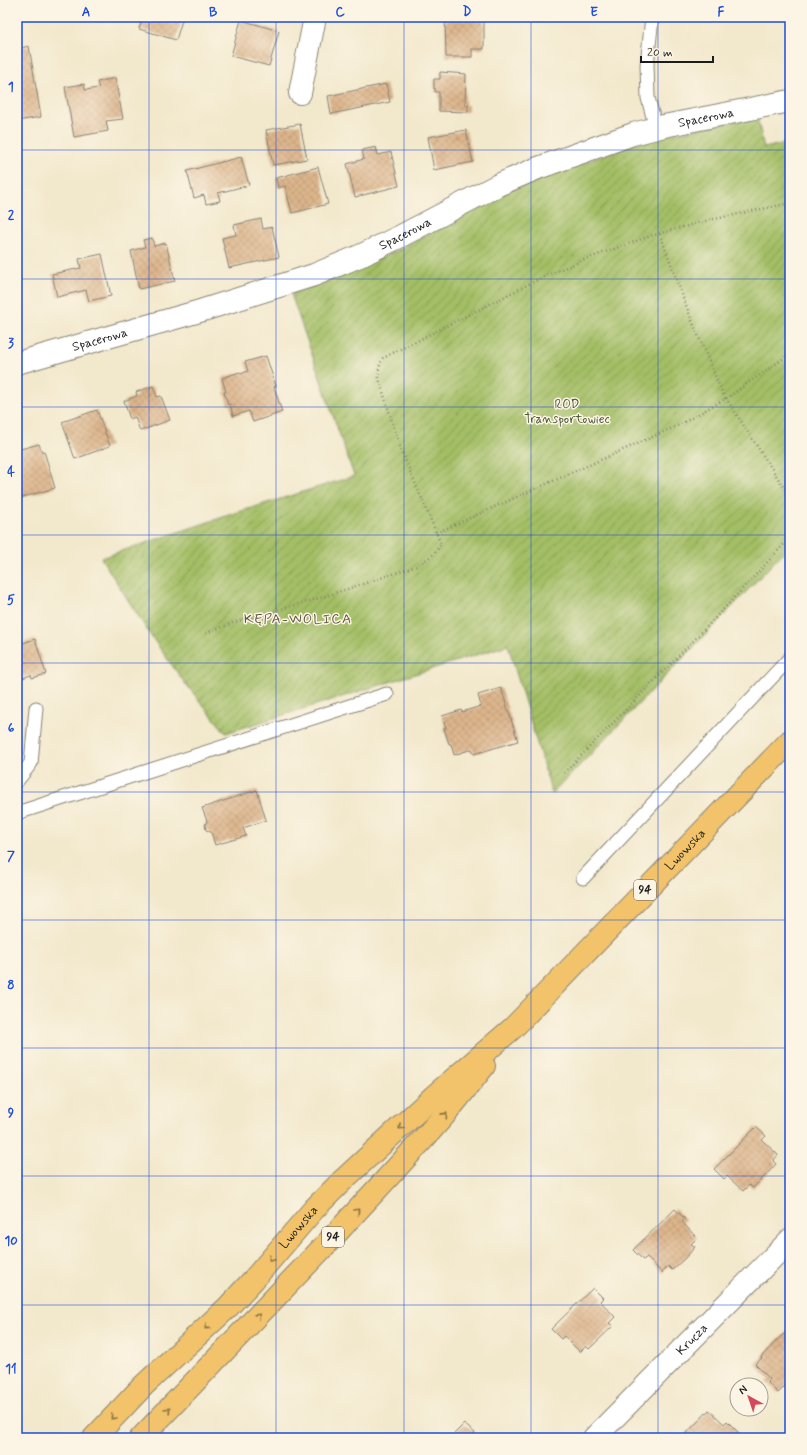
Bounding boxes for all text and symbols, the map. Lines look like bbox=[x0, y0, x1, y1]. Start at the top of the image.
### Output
text: A bbox=[82, 4, 90, 21]
text: B bbox=[209, 4, 218, 21]
text: C bbox=[335, 4, 345, 21]
text: D bbox=[463, 4, 472, 21]
text: E bbox=[590, 4, 598, 21]
text: F bbox=[718, 4, 725, 21]
scale bar bbox=[641, 38, 713, 64]
text: 20 m bbox=[647, 45, 673, 61]
text: 1 bbox=[8, 79, 14, 96]
street label: Spacerowa bbox=[677, 104, 736, 132]
text: 2 bbox=[8, 207, 15, 224]
street label: Spacerowa bbox=[376, 213, 435, 254]
street label: Spacerowa bbox=[70, 323, 130, 355]
text: 3 bbox=[8, 335, 14, 352]
park label: ROD Transportowiec bbox=[524, 396, 610, 428]
text: 4 bbox=[7, 464, 15, 481]
text: 5 bbox=[7, 592, 15, 609]
district label: KĘPA-WOLICA bbox=[244, 610, 352, 628]
text: 6 bbox=[8, 720, 15, 737]
street label: Lwowska bbox=[661, 825, 709, 874]
text: 7 bbox=[7, 848, 15, 865]
road number: 94 bbox=[634, 880, 656, 900]
text: 8 bbox=[7, 977, 15, 994]
text: 9 bbox=[8, 1105, 15, 1122]
one-way arrow bbox=[440, 1112, 447, 1120]
one-way arrow bbox=[398, 1122, 406, 1129]
street label: Lwowska bbox=[275, 1202, 322, 1252]
one-way arrow bbox=[352, 1208, 359, 1216]
road number: 94 bbox=[322, 1227, 344, 1247]
text: 10 bbox=[4, 1233, 18, 1250]
one-way arrow bbox=[269, 1255, 276, 1262]
one-way arrow bbox=[253, 1313, 261, 1321]
street label: Krucza bbox=[672, 1320, 711, 1359]
one-way arrow bbox=[204, 1322, 211, 1329]
text: 11 bbox=[5, 1361, 17, 1378]
north arrow bbox=[729, 1377, 769, 1417]
text: N bbox=[736, 1382, 751, 1398]
one-way arrow bbox=[163, 1407, 171, 1415]
one-way arrow bbox=[110, 1412, 118, 1420]

